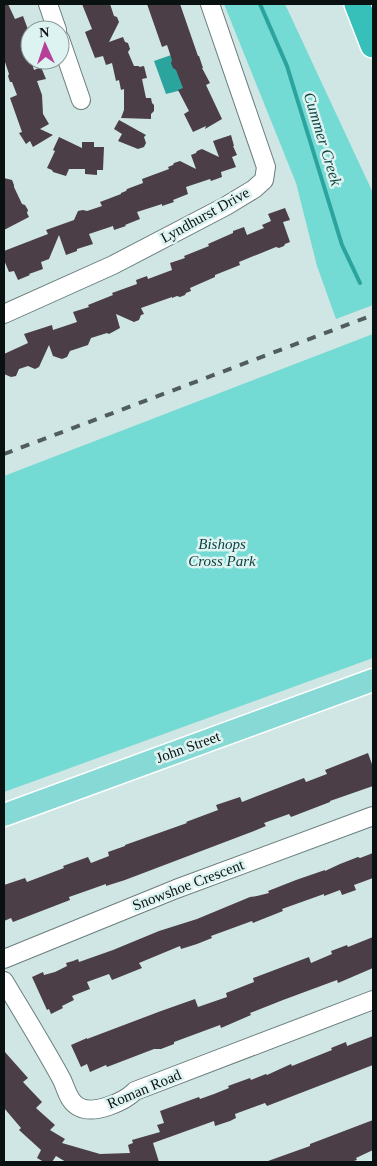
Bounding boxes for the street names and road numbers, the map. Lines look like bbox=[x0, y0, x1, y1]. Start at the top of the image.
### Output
street label: Lyndhurst Drive bbox=[158, 184, 252, 246]
street label: John Street bbox=[154, 728, 223, 766]
street label: Snowshoe Crescent bbox=[130, 856, 247, 914]
street label: Roman Road bbox=[105, 1066, 184, 1112]

